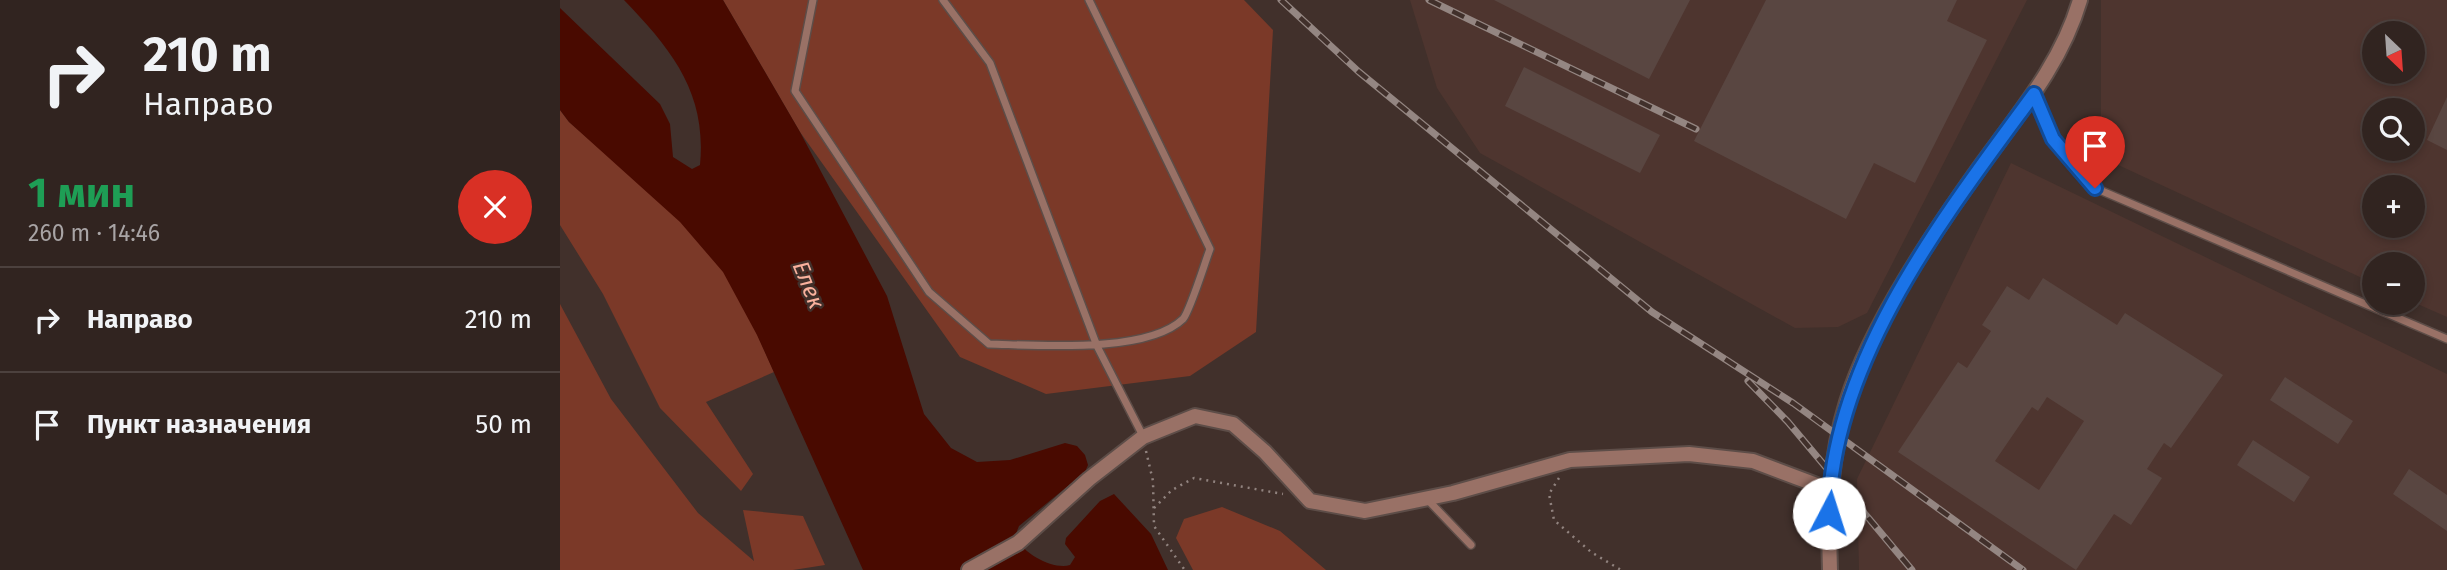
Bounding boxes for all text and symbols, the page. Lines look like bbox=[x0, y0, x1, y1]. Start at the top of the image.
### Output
north arrow bbox=[2362, 21, 2426, 84]
map controls bbox=[2362, 21, 2425, 315]
text: 210 m bbox=[143, 25, 272, 84]
icon: right bbox=[28, 28, 119, 119]
text: Направо bbox=[143, 85, 274, 123]
button: search bbox=[2362, 98, 2425, 161]
pin bbox=[2065, 116, 2125, 188]
icon: arrive bbox=[2076, 127, 2114, 165]
text: 1 мин bbox=[28, 168, 135, 218]
button: close bbox=[458, 170, 532, 244]
button: + bbox=[2362, 175, 2425, 238]
text: 260 m · 14:46 bbox=[28, 219, 160, 247]
button: − bbox=[2362, 252, 2425, 315]
water label: Елек bbox=[787, 257, 831, 313]
icon: right bbox=[28, 301, 66, 339]
text: Направо bbox=[87, 304, 193, 335]
text: 210 m bbox=[465, 304, 532, 335]
icon: arrive bbox=[28, 406, 66, 444]
text: Пункт назначения bbox=[87, 409, 311, 440]
text: 50 m bbox=[475, 409, 532, 440]
position arrow bbox=[1792, 476, 1866, 550]

